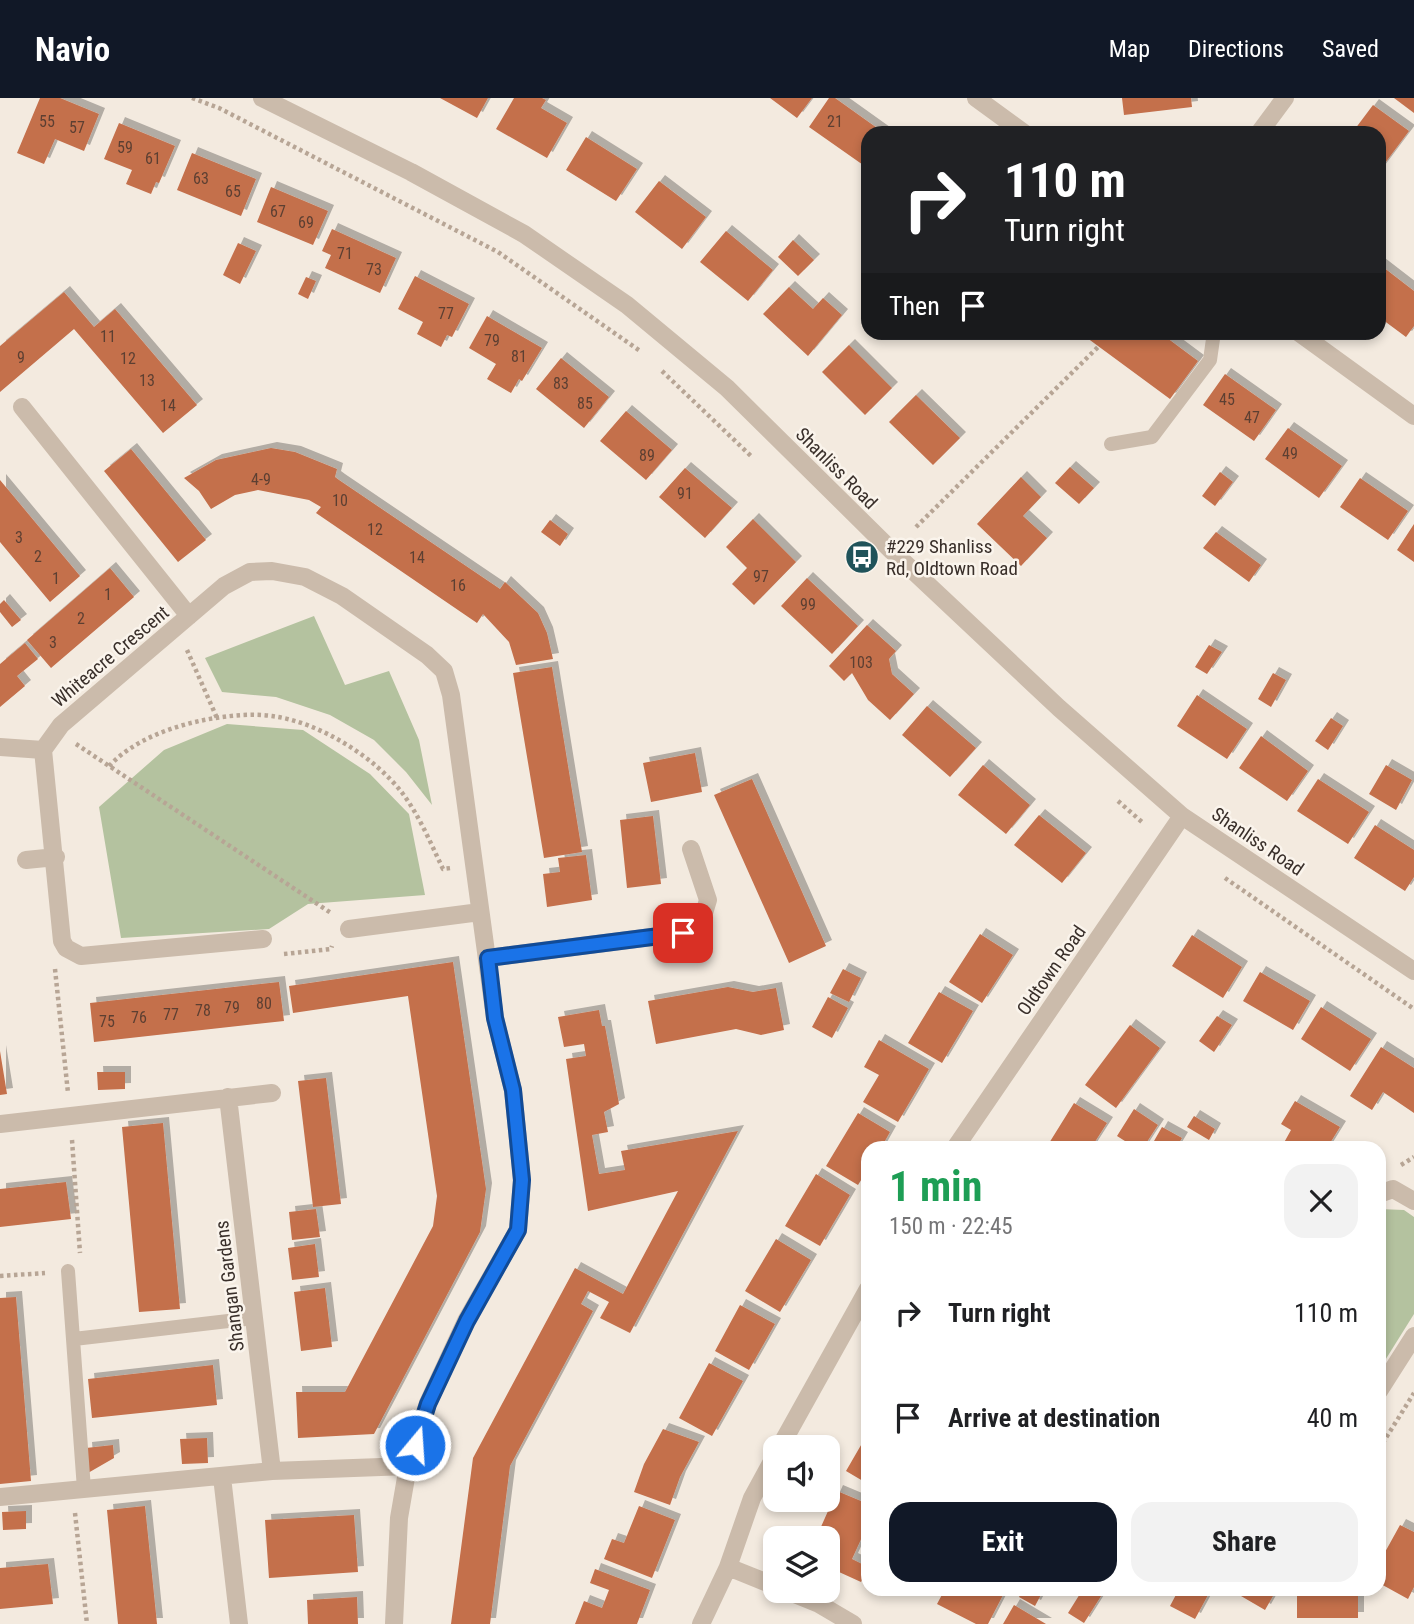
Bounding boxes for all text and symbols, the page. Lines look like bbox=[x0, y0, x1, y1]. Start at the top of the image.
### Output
text: Navio bbox=[35, 30, 110, 69]
text: Map bbox=[1109, 35, 1150, 63]
text: Directions bbox=[1188, 35, 1284, 63]
text: Saved bbox=[1322, 35, 1379, 63]
house number: 55 bbox=[39, 112, 55, 131]
house number: 21 bbox=[827, 112, 843, 131]
house number: 57 bbox=[69, 118, 85, 137]
house number: 59 bbox=[117, 138, 133, 157]
house number: 61 bbox=[145, 149, 161, 168]
text: 110 m bbox=[1004, 152, 1126, 209]
icon: right bbox=[889, 154, 980, 245]
house number: 63 bbox=[193, 169, 209, 188]
house number: 65 bbox=[225, 182, 241, 201]
house number: 67 bbox=[270, 202, 286, 221]
text: Turn right bbox=[1004, 211, 1125, 249]
house number: 69 bbox=[298, 213, 314, 232]
house number: 71 bbox=[337, 244, 353, 263]
house number: 73 bbox=[366, 260, 382, 279]
icon: arrive bbox=[954, 287, 992, 325]
text: Then bbox=[889, 291, 940, 321]
house number: 77 bbox=[438, 304, 454, 323]
house number: 11 bbox=[100, 327, 116, 346]
house number: 79 bbox=[484, 331, 500, 350]
house number: 81 bbox=[511, 347, 527, 366]
house number: 9 bbox=[17, 348, 25, 367]
house number: 12 bbox=[120, 349, 136, 368]
house number: 13 bbox=[139, 371, 155, 390]
house number: 83 bbox=[553, 374, 569, 393]
house number: 45 bbox=[1219, 390, 1235, 409]
house number: 85 bbox=[577, 394, 593, 413]
house number: 14 bbox=[160, 396, 176, 415]
house number: 47 bbox=[1244, 408, 1260, 427]
street label: Shanliss Road bbox=[791, 423, 882, 514]
house number: 49 bbox=[1282, 444, 1298, 463]
house number: 89 bbox=[639, 446, 655, 465]
house number: 4-9 bbox=[251, 470, 271, 489]
house number: 91 bbox=[677, 484, 693, 503]
house number: 10 bbox=[332, 491, 348, 510]
house number: 12 bbox=[367, 520, 383, 539]
house number: 3 bbox=[15, 528, 23, 547]
place label: #229 Shanliss Rd, Oldtown Road bbox=[886, 535, 1018, 580]
bus stop icon: #229 Shanliss Rd, Oldtown Road bbox=[843, 538, 881, 576]
house number: 2 bbox=[34, 547, 42, 566]
house number: 14 bbox=[409, 548, 425, 567]
house number: 97 bbox=[753, 567, 769, 586]
house number: 1 bbox=[52, 569, 60, 588]
house number: 16 bbox=[450, 576, 466, 595]
house number: 1 bbox=[104, 585, 112, 604]
house number: 99 bbox=[800, 595, 816, 614]
street label: Whiteacre Crescent bbox=[47, 601, 174, 712]
house number: 2 bbox=[77, 609, 85, 628]
house number: 3 bbox=[49, 633, 57, 652]
house number: 103 bbox=[849, 653, 873, 672]
street label: Shanliss Road bbox=[1207, 802, 1308, 881]
pin bbox=[653, 903, 713, 963]
icon: arrive bbox=[664, 914, 702, 952]
street label: Oldtown Road bbox=[1012, 921, 1091, 1020]
house number: 80 bbox=[256, 994, 272, 1013]
house number: 79 bbox=[224, 998, 240, 1017]
house number: 78 bbox=[195, 1001, 211, 1020]
house number: 77 bbox=[163, 1005, 179, 1024]
house number: 76 bbox=[131, 1008, 147, 1027]
house number: 75 bbox=[99, 1012, 115, 1031]
text: 1 min bbox=[889, 1162, 982, 1211]
button: close bbox=[1284, 1164, 1358, 1238]
text: 150 m · 22:45 bbox=[889, 1213, 1013, 1240]
street label: Shangan Gardens bbox=[210, 1219, 249, 1353]
icon: right bbox=[889, 1294, 927, 1332]
text: Turn right bbox=[948, 1298, 1050, 1328]
text: 110 m bbox=[1294, 1298, 1358, 1328]
icon: arrive bbox=[889, 1399, 927, 1437]
text: Arrive at destination bbox=[948, 1403, 1160, 1433]
text: 40 m bbox=[1307, 1403, 1358, 1433]
position arrow bbox=[378, 1408, 452, 1482]
map controls bbox=[763, 1435, 840, 1603]
button: sound bbox=[763, 1435, 840, 1512]
button: Exit bbox=[889, 1502, 1117, 1582]
button: Share bbox=[1131, 1502, 1358, 1582]
button: layers bbox=[763, 1526, 840, 1603]

